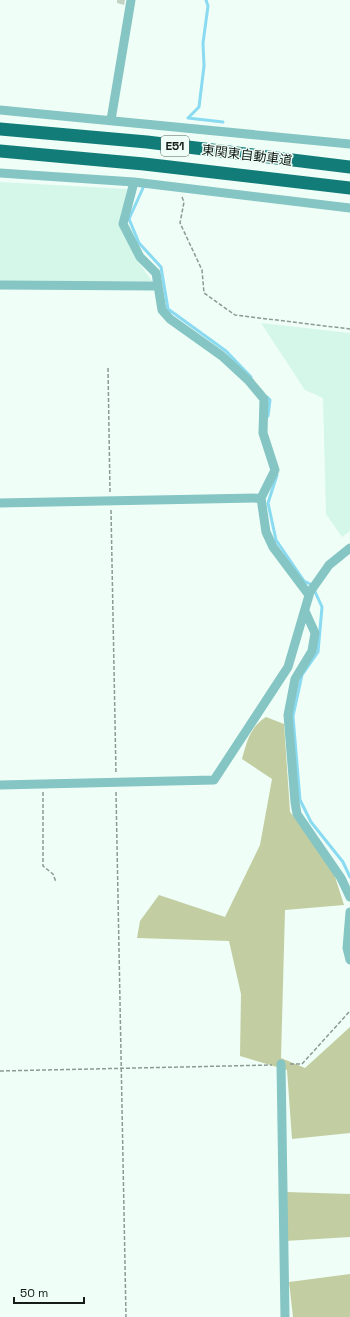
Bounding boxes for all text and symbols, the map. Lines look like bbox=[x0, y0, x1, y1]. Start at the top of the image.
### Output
road number: E51 bbox=[161, 136, 189, 156]
street label: 東関東自動車道 bbox=[201, 141, 293, 169]
scale bar bbox=[14, 1279, 84, 1305]
text: 50 m bbox=[20, 1285, 48, 1301]

